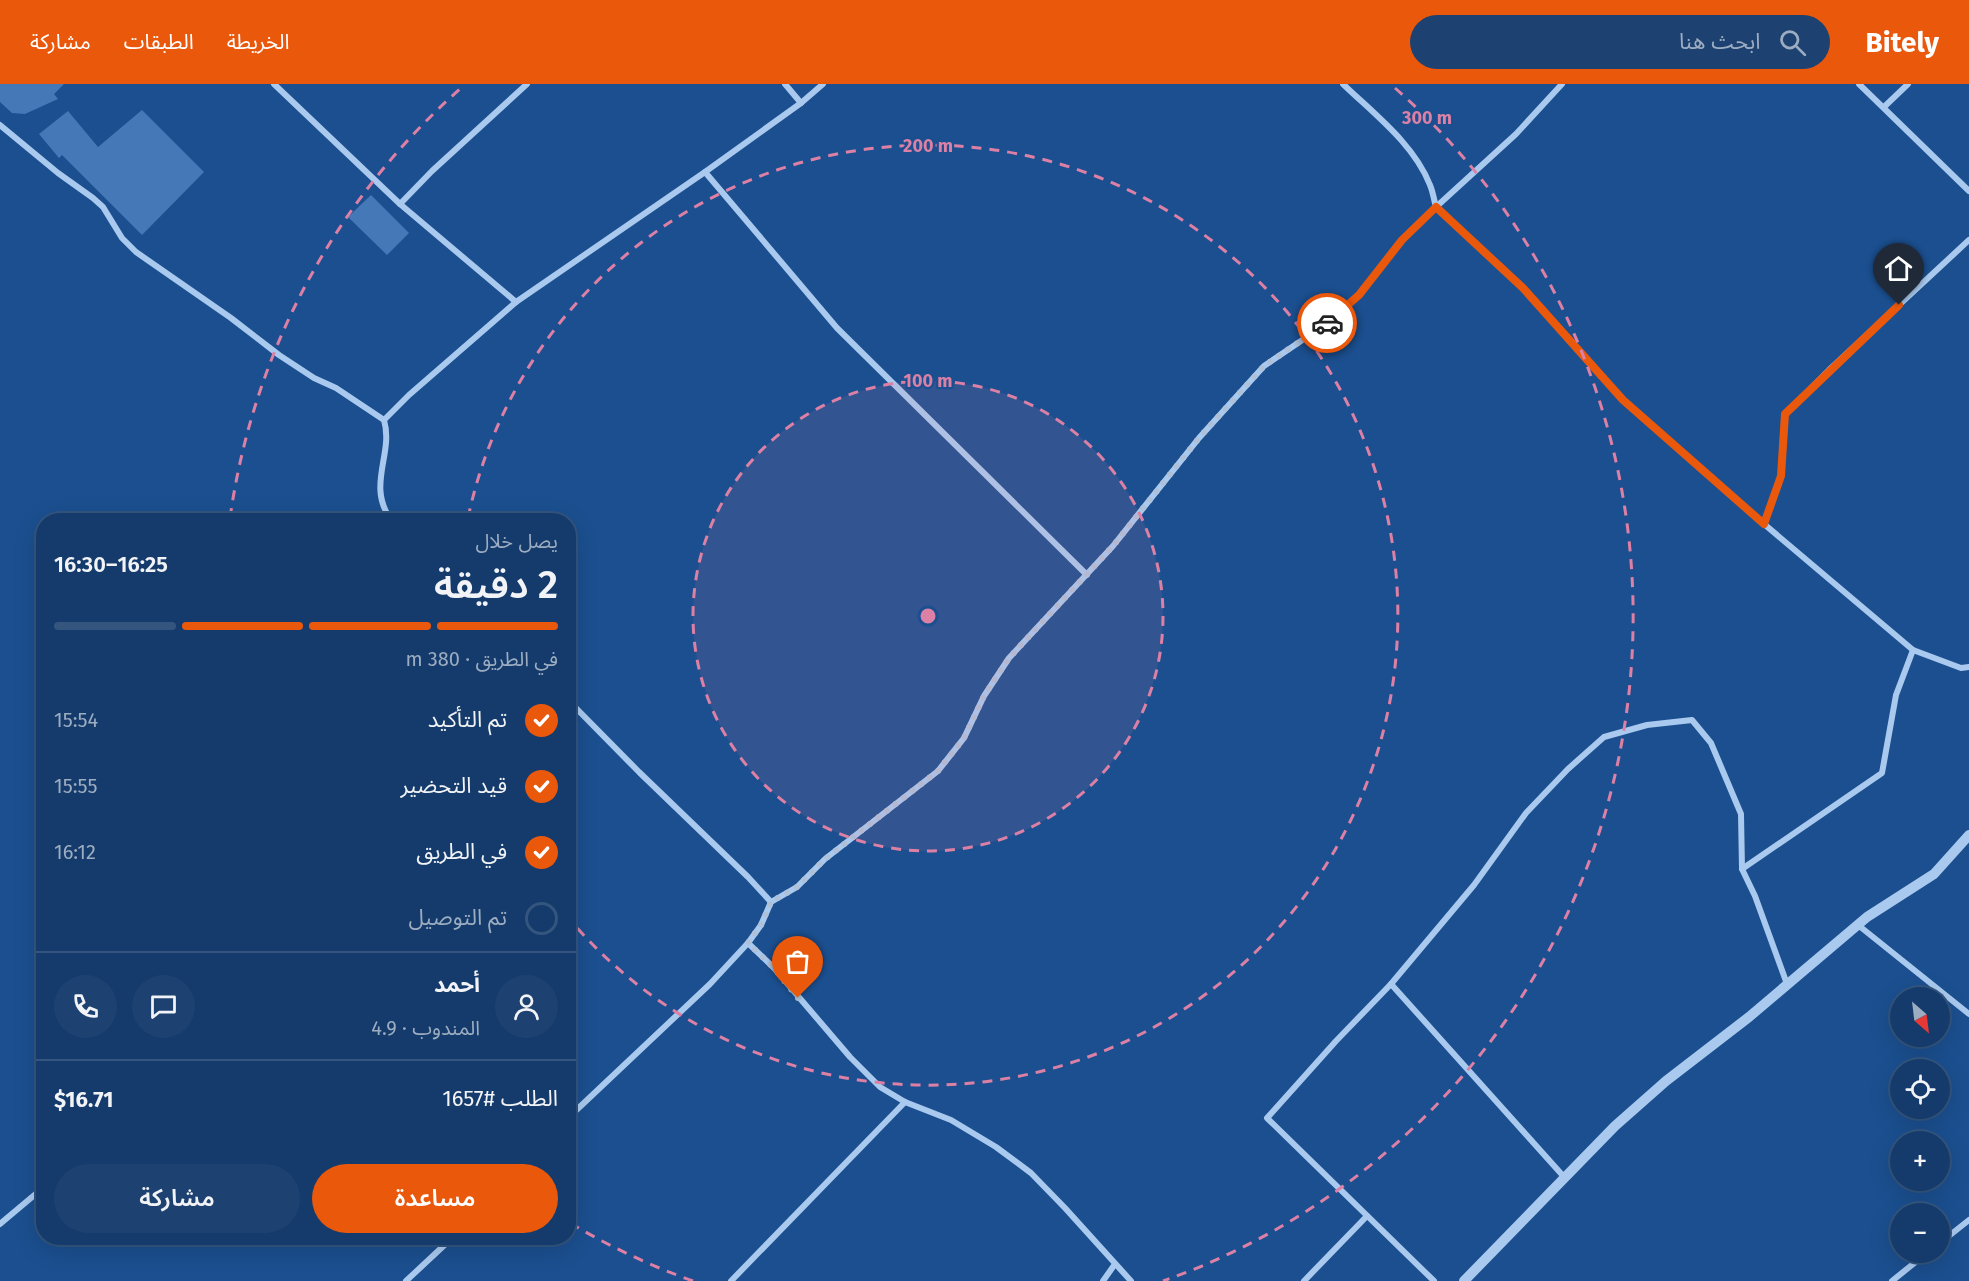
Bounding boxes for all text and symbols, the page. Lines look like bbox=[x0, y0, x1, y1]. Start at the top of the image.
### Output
search box bbox=[1410, 15, 1830, 69]
icon: search bbox=[1776, 26, 1809, 59]
text: Bitely bbox=[1866, 26, 1939, 59]
text: ابحث هنا bbox=[1679, 28, 1761, 55]
text: مشاركة bbox=[30, 29, 91, 55]
text: الطبقات bbox=[124, 29, 194, 55]
text: الخريطة bbox=[227, 29, 290, 55]
text: 300 m bbox=[1401, 107, 1452, 129]
text: 200 m bbox=[903, 135, 953, 157]
pin bbox=[1873, 243, 1924, 305]
icon: home bbox=[1882, 252, 1915, 285]
courier bbox=[1297, 293, 1357, 353]
icon: car bbox=[1311, 307, 1344, 340]
text: 100 m bbox=[904, 370, 952, 392]
text: يصل خلال bbox=[475, 529, 558, 553]
text: 16:25–16:30 bbox=[54, 551, 168, 578]
text: 2 دقيقة bbox=[434, 562, 558, 608]
centre of rings bbox=[918, 606, 938, 626]
text: في الطريق · 380 m bbox=[405, 647, 558, 671]
icon: check bbox=[525, 704, 558, 737]
text: تم التأكيد bbox=[428, 706, 507, 733]
text: 15:54 bbox=[54, 708, 98, 732]
icon: check bbox=[525, 770, 558, 803]
text: قيد التحضير bbox=[400, 772, 507, 799]
text: 15:55 bbox=[54, 774, 98, 798]
icon: check bbox=[525, 836, 558, 869]
text: في الطريق bbox=[416, 838, 507, 865]
text: 16:12 bbox=[54, 840, 96, 864]
text: تم التوصيل bbox=[409, 904, 507, 931]
pin bbox=[772, 936, 823, 998]
icon: bag bbox=[781, 945, 814, 978]
text: أحمد bbox=[434, 971, 480, 998]
button: phone bbox=[54, 975, 117, 1038]
button: chat bbox=[132, 975, 195, 1038]
button: person bbox=[495, 975, 558, 1038]
north arrow bbox=[1890, 987, 1950, 1047]
map controls bbox=[1890, 987, 1950, 1263]
text: المندوب · 4.9 bbox=[371, 1016, 480, 1040]
button: locate bbox=[1890, 1059, 1950, 1119]
text: الطلب #1657 bbox=[442, 1085, 558, 1112]
text: $16.71 bbox=[54, 1086, 113, 1113]
button: + bbox=[1890, 1131, 1950, 1191]
button: مشاركة bbox=[54, 1164, 300, 1233]
button: مساعدة bbox=[312, 1164, 558, 1233]
button: − bbox=[1890, 1203, 1950, 1263]

